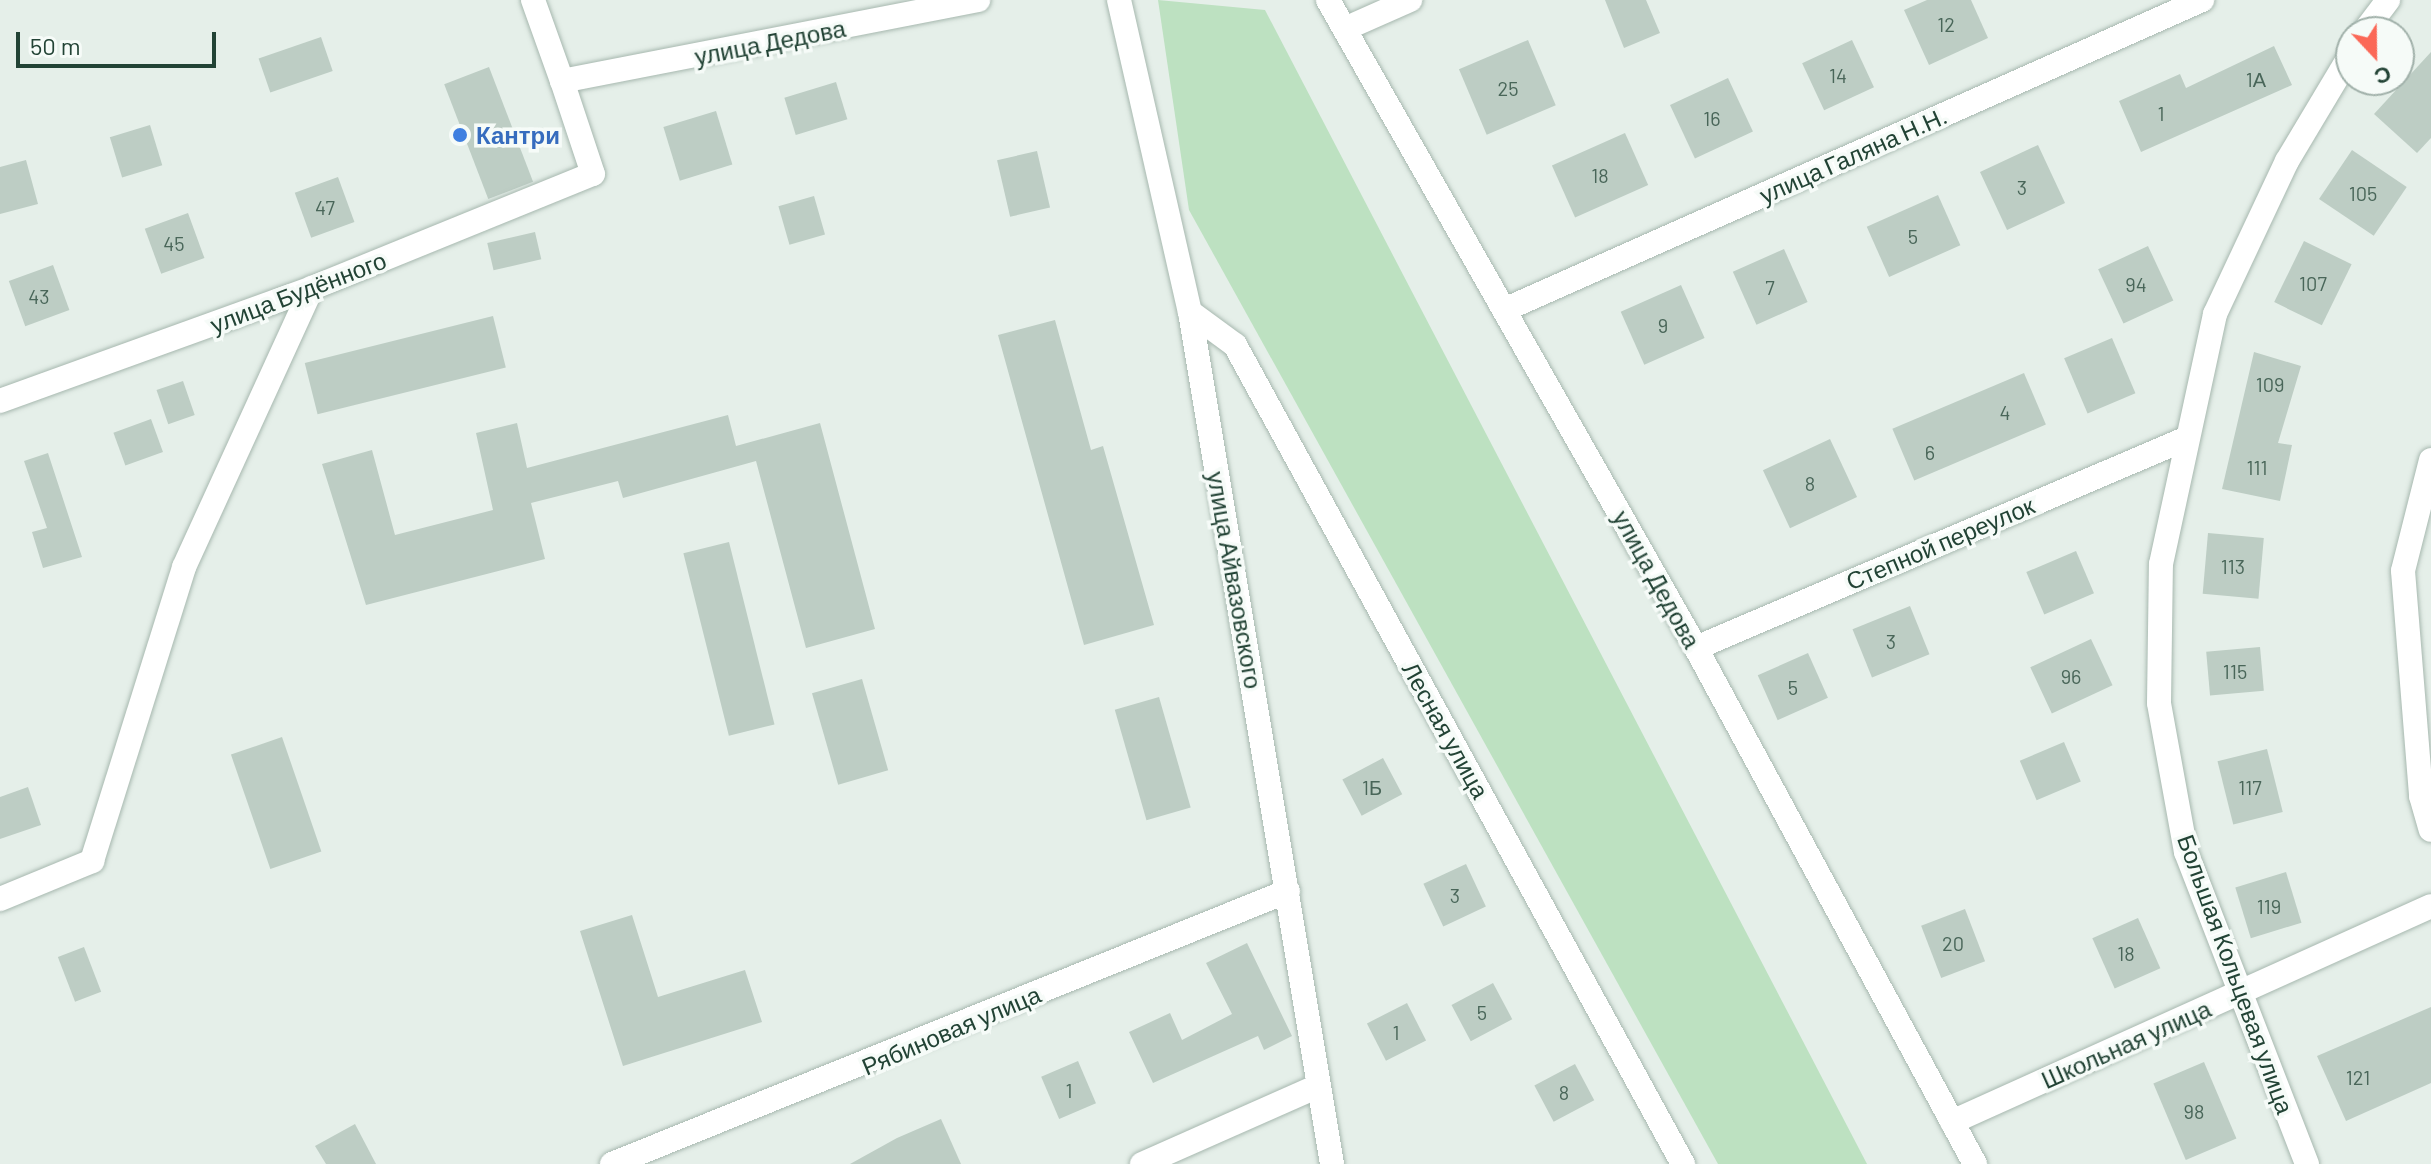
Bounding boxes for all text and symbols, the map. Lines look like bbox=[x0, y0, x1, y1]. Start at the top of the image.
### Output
house number: 12 bbox=[1937, 12, 1955, 36]
street label: улица Дедова bbox=[692, 13, 848, 71]
scale bar bbox=[20, 16, 220, 66]
north arrow bbox=[2335, 16, 2415, 96]
text: 50 m bbox=[30, 31, 81, 60]
text: С bbox=[2371, 61, 2395, 91]
house number: 14 bbox=[1829, 63, 1847, 87]
house number: 1А bbox=[2246, 67, 2266, 91]
house number: 25 bbox=[1498, 76, 1518, 100]
street label: улица Галяна Н.Н. bbox=[1755, 101, 1951, 209]
house number: 1 bbox=[2158, 101, 2164, 125]
house number: 16 bbox=[1703, 106, 1721, 130]
place label: Кантри bbox=[476, 121, 560, 149]
marker: Кантри bbox=[451, 126, 469, 144]
house number: 18 bbox=[1591, 163, 1609, 187]
house number: 3 bbox=[2017, 175, 2027, 199]
house number: 105 bbox=[2349, 181, 2377, 205]
house number: 47 bbox=[315, 195, 335, 219]
house number: 5 bbox=[1908, 224, 1918, 248]
house number: 45 bbox=[163, 231, 185, 255]
street label: улица Будённого bbox=[206, 245, 390, 339]
house number: 107 bbox=[2299, 271, 2327, 295]
house number: 94 bbox=[2125, 272, 2147, 296]
house number: 7 bbox=[1765, 275, 1775, 299]
house number: 43 bbox=[28, 284, 50, 308]
house number: 9 bbox=[1658, 313, 1668, 337]
house number: 109 bbox=[2256, 372, 2284, 396]
house number: 4 bbox=[1999, 400, 2011, 424]
house number: 6 bbox=[1925, 440, 1935, 464]
house number: 111 bbox=[2246, 455, 2268, 479]
street label: улица Айвазовского bbox=[1202, 469, 1268, 691]
house number: 8 bbox=[1805, 471, 1815, 495]
street label: Степной переулок bbox=[1842, 490, 2038, 596]
street label: улица Дедова bbox=[1607, 505, 1707, 653]
house number: 113 bbox=[2221, 554, 2245, 578]
house number: 3 bbox=[1886, 629, 1896, 653]
street label: Лесная улица bbox=[1397, 657, 1495, 803]
house number: 115 bbox=[2223, 659, 2247, 683]
house number: 96 bbox=[2061, 664, 2081, 688]
house number: 5 bbox=[1788, 675, 1798, 699]
house number: 1Б bbox=[1362, 775, 1382, 799]
house number: 117 bbox=[2238, 775, 2262, 799]
street label: Большая Кольцевая улица bbox=[2172, 830, 2300, 1118]
house number: 3 bbox=[1450, 883, 1460, 907]
house number: 119 bbox=[2257, 894, 2281, 918]
house number: 20 bbox=[1942, 931, 1964, 955]
house number: 18 bbox=[2117, 941, 2135, 965]
street label: Рябиновая улица bbox=[857, 979, 1045, 1081]
street label: Школьная улица bbox=[2037, 994, 2215, 1094]
house number: 5 bbox=[1477, 1000, 1487, 1024]
house number: 1 bbox=[1393, 1020, 1399, 1044]
house number: 121 bbox=[2346, 1065, 2370, 1089]
house number: 1 bbox=[1066, 1078, 1072, 1102]
house number: 8 bbox=[1559, 1080, 1569, 1104]
house number: 98 bbox=[2184, 1099, 2204, 1123]

